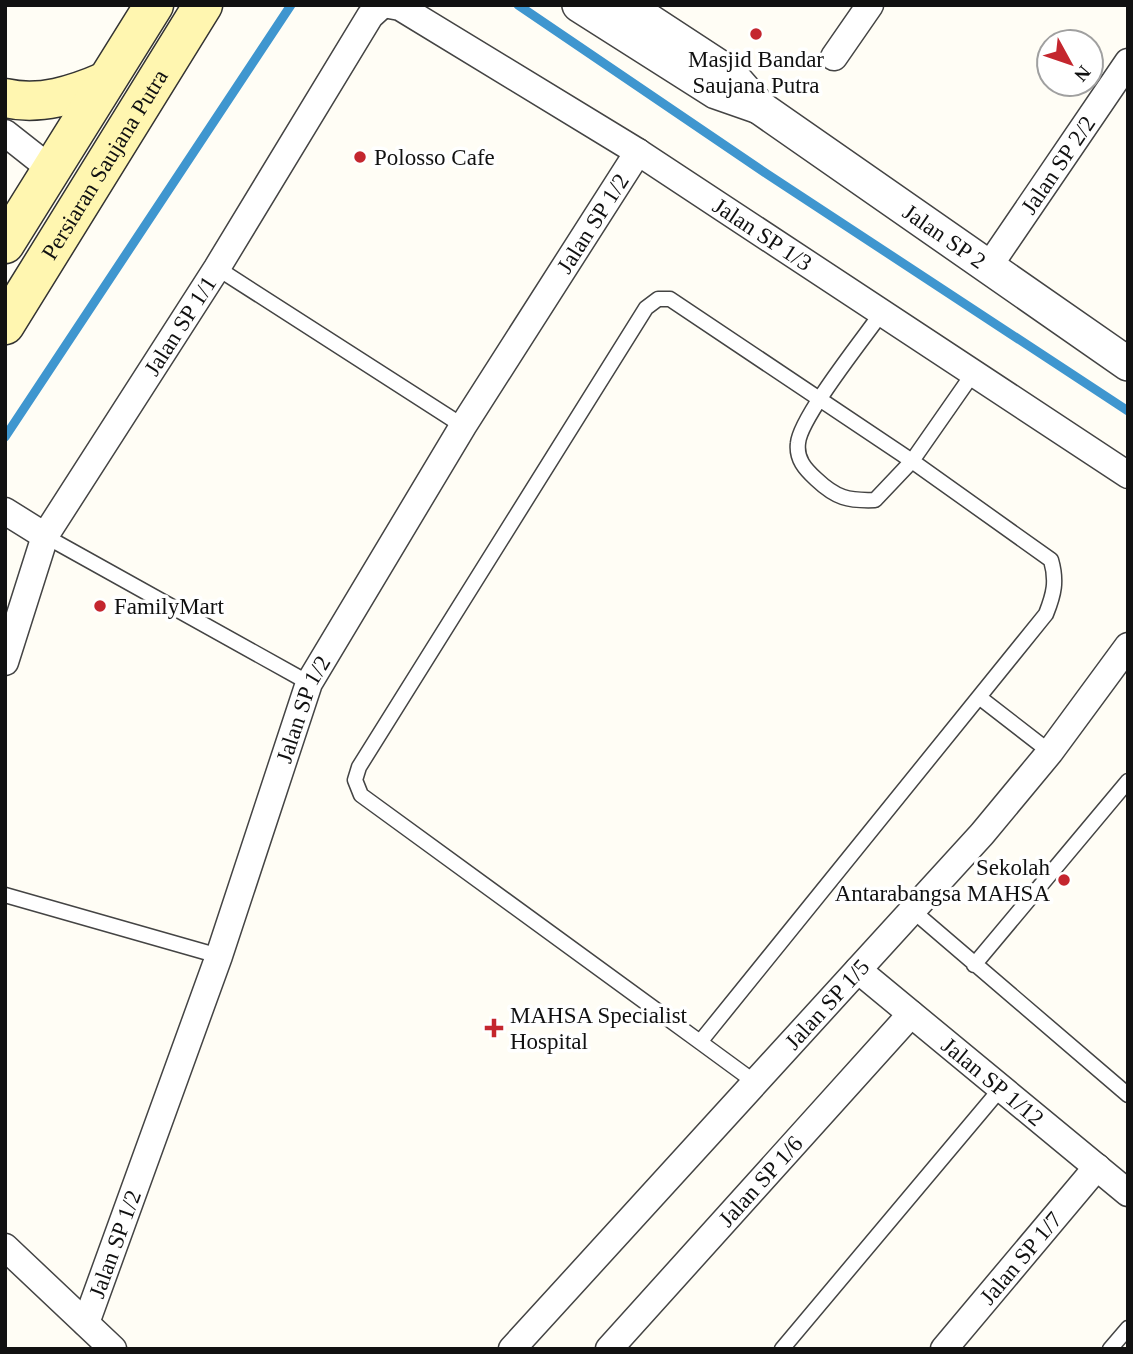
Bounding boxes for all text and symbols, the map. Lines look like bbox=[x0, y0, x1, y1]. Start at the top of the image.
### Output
marker: Masjid Bandar Saujana Putra bbox=[748, 26, 764, 42]
north arrow bbox=[1035, 28, 1105, 98]
place label: Masjid Bandar Saujana Putra bbox=[688, 47, 824, 98]
text: N bbox=[1070, 62, 1095, 86]
street label: Persiaran Saujana Putra bbox=[36, 65, 173, 264]
street label: Jalan SP 2/2 bbox=[1016, 111, 1100, 219]
place label: Polosso Cafe bbox=[374, 145, 495, 170]
marker: Polosso Cafe bbox=[352, 149, 368, 165]
street label: Jalan SP 1/2 bbox=[552, 169, 633, 278]
street label: Jalan SP 1/3 bbox=[708, 193, 817, 276]
street label: Jalan SP 2 bbox=[898, 199, 991, 274]
street label: Jalan SP 1/1 bbox=[139, 272, 221, 380]
place label: FamilyMart bbox=[114, 594, 224, 619]
marker: FamilyMart bbox=[92, 598, 108, 614]
street label: Jalan SP 1/2 bbox=[271, 651, 335, 766]
place label: Sekolah Antarabangsa MAHSA bbox=[835, 855, 1050, 906]
marker: Sekolah Antarabangsa MAHSA bbox=[1056, 872, 1072, 888]
street label: Jalan SP 1/5 bbox=[780, 954, 874, 1054]
place label: MAHSA Specialist Hospital bbox=[510, 1003, 688, 1054]
marker: MAHSA Specialist Hospital bbox=[484, 1018, 504, 1038]
street label: Jalan SP 1/12 bbox=[937, 1032, 1049, 1131]
street label: Jalan SP 1/6 bbox=[713, 1131, 807, 1231]
street label: Jalan SP 1/2 bbox=[84, 1187, 146, 1301]
street label: Jalan SP 1/7 bbox=[975, 1207, 1066, 1309]

